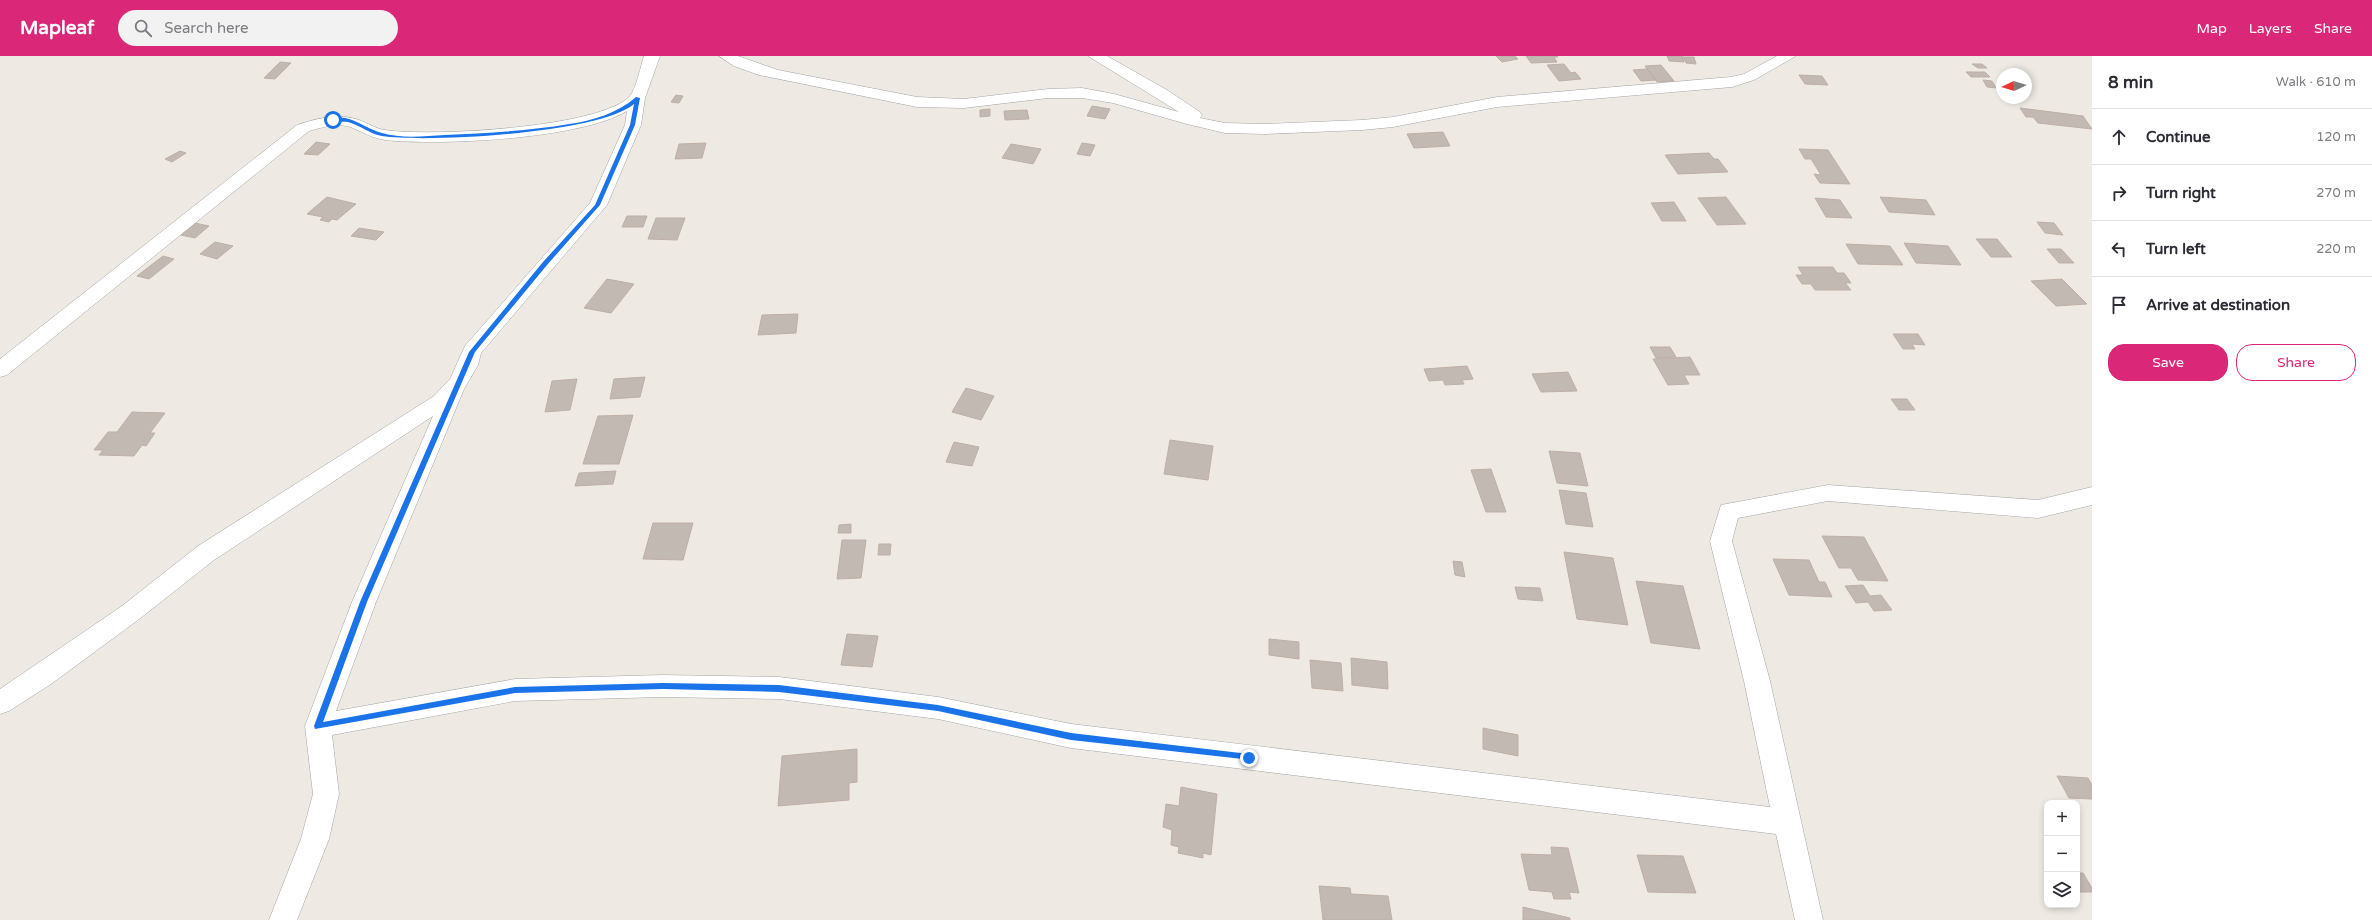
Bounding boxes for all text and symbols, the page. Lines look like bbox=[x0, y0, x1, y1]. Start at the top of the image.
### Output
search box bbox=[118, 10, 398, 46]
text: Mapleaf bbox=[20, 17, 94, 39]
icon: search bbox=[132, 17, 154, 39]
text: Search here bbox=[164, 19, 249, 37]
text: Map bbox=[2197, 20, 2227, 37]
text: Layers bbox=[2249, 20, 2292, 37]
text: Share bbox=[2314, 20, 2352, 37]
north arrow bbox=[1996, 68, 2032, 104]
text: 8 min bbox=[2108, 72, 2153, 93]
text: Walk · 610 m bbox=[2276, 74, 2356, 90]
route start bbox=[324, 111, 342, 129]
icon: ahead bbox=[2108, 126, 2130, 148]
text: Continue bbox=[2146, 128, 2210, 146]
text: 120 m bbox=[2316, 129, 2356, 145]
icon: right bbox=[2108, 182, 2130, 204]
text: Turn right bbox=[2146, 184, 2216, 202]
text: 270 m bbox=[2316, 185, 2356, 201]
icon: left bbox=[2108, 238, 2130, 260]
text: Turn left bbox=[2146, 240, 2206, 258]
text: 220 m bbox=[2316, 241, 2356, 257]
icon: arrive bbox=[2108, 294, 2130, 316]
text: Arrive at destination bbox=[2146, 296, 2290, 314]
button: Save bbox=[2108, 344, 2228, 381]
button: Share bbox=[2236, 344, 2356, 381]
route end bbox=[1240, 749, 1258, 767]
map controls bbox=[2044, 800, 2080, 908]
button: + bbox=[2044, 800, 2080, 836]
button: − bbox=[2044, 836, 2080, 872]
button: layers bbox=[2044, 872, 2080, 908]

